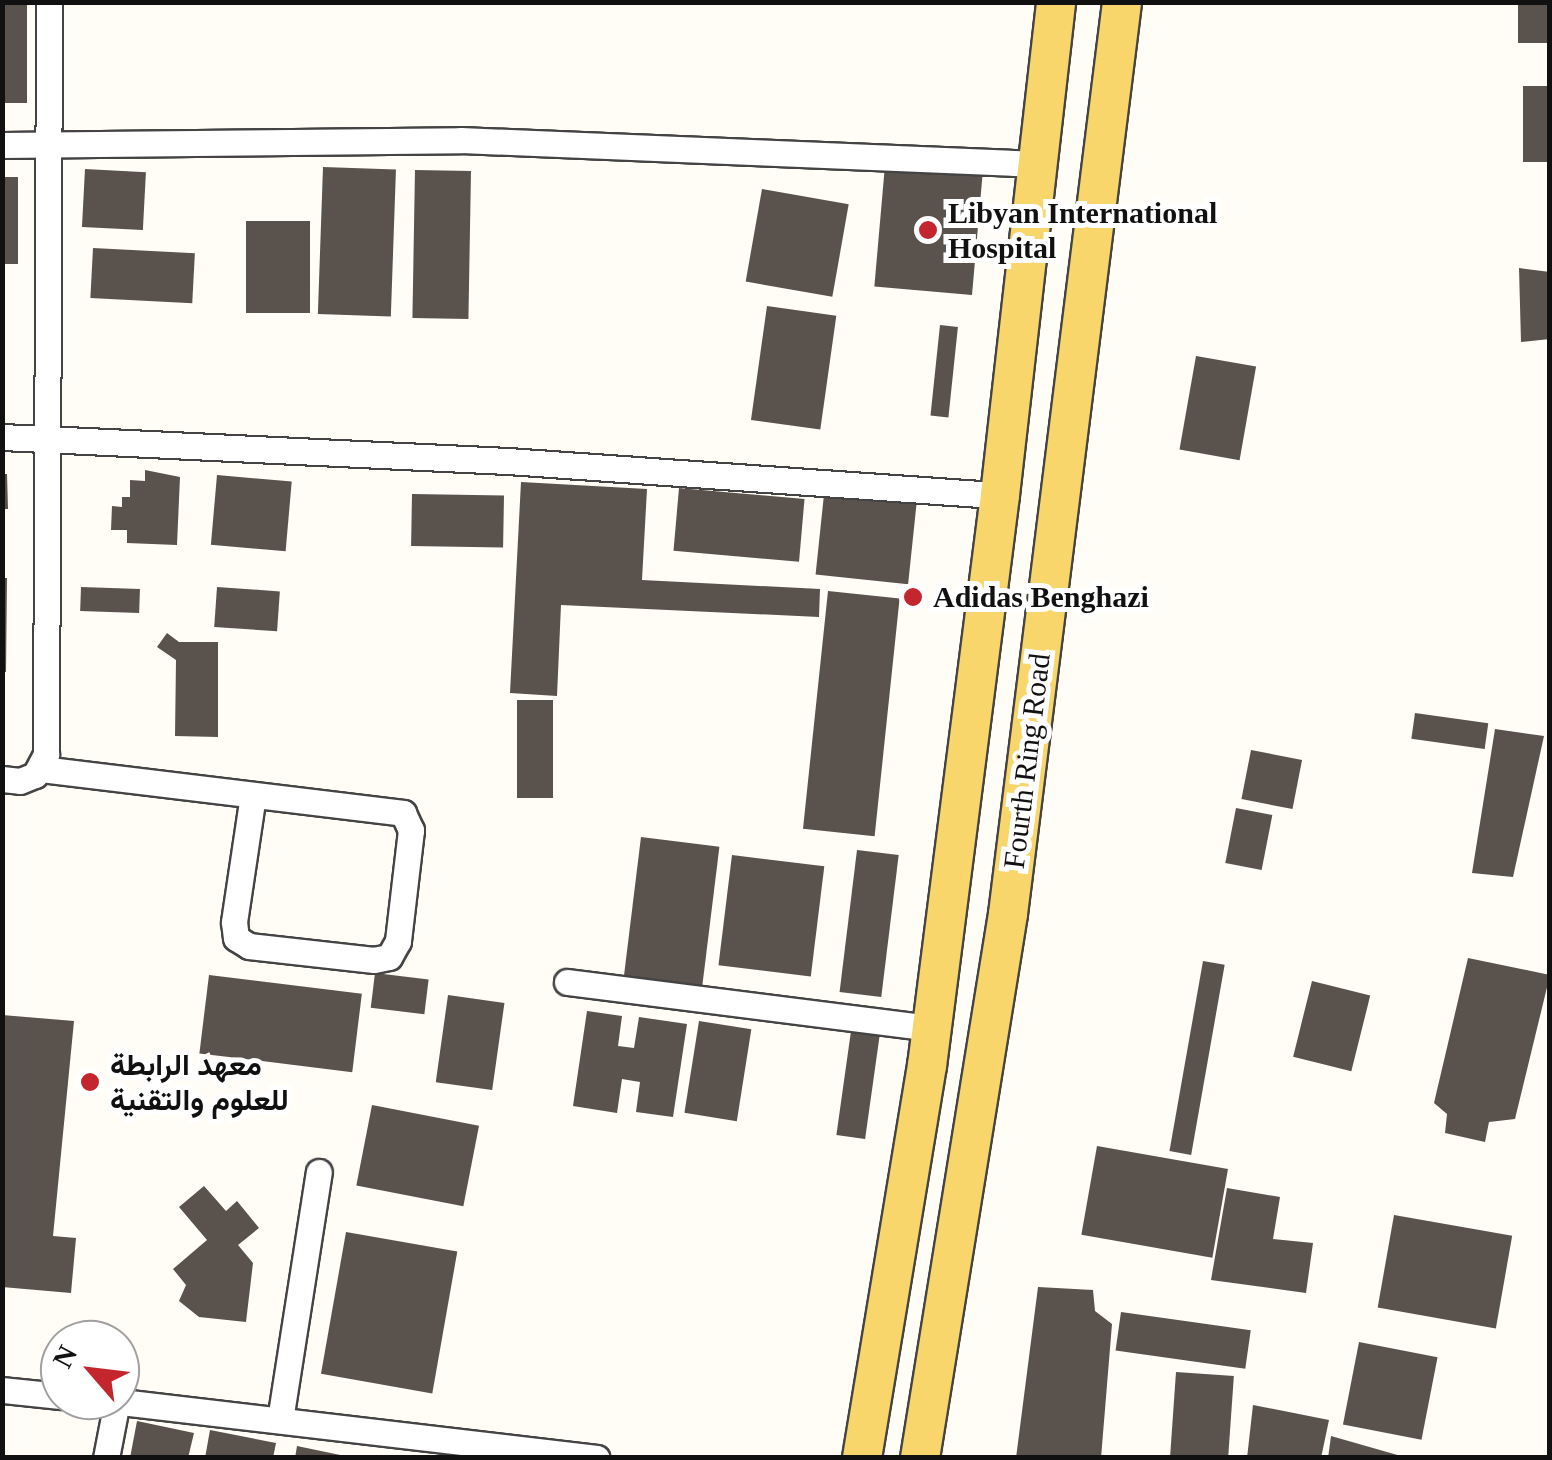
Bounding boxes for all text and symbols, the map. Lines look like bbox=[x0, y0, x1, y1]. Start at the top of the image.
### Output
place label: Libyan International Hospital bbox=[948, 195, 1217, 266]
marker: Libyan International Hospital bbox=[917, 219, 939, 241]
place label: Adidas Benghazi bbox=[933, 579, 1149, 615]
marker: Adidas Benghazi bbox=[902, 586, 924, 608]
street label: Fourth Ring Road bbox=[996, 651, 1058, 871]
place label: معهد الرابطة للعلوم والتقنية bbox=[110, 1047, 289, 1118]
marker: معهد الرابطة للعلوم والتقنية bbox=[79, 1071, 101, 1093]
north arrow bbox=[40, 1320, 140, 1420]
text: N bbox=[46, 1340, 83, 1373]

